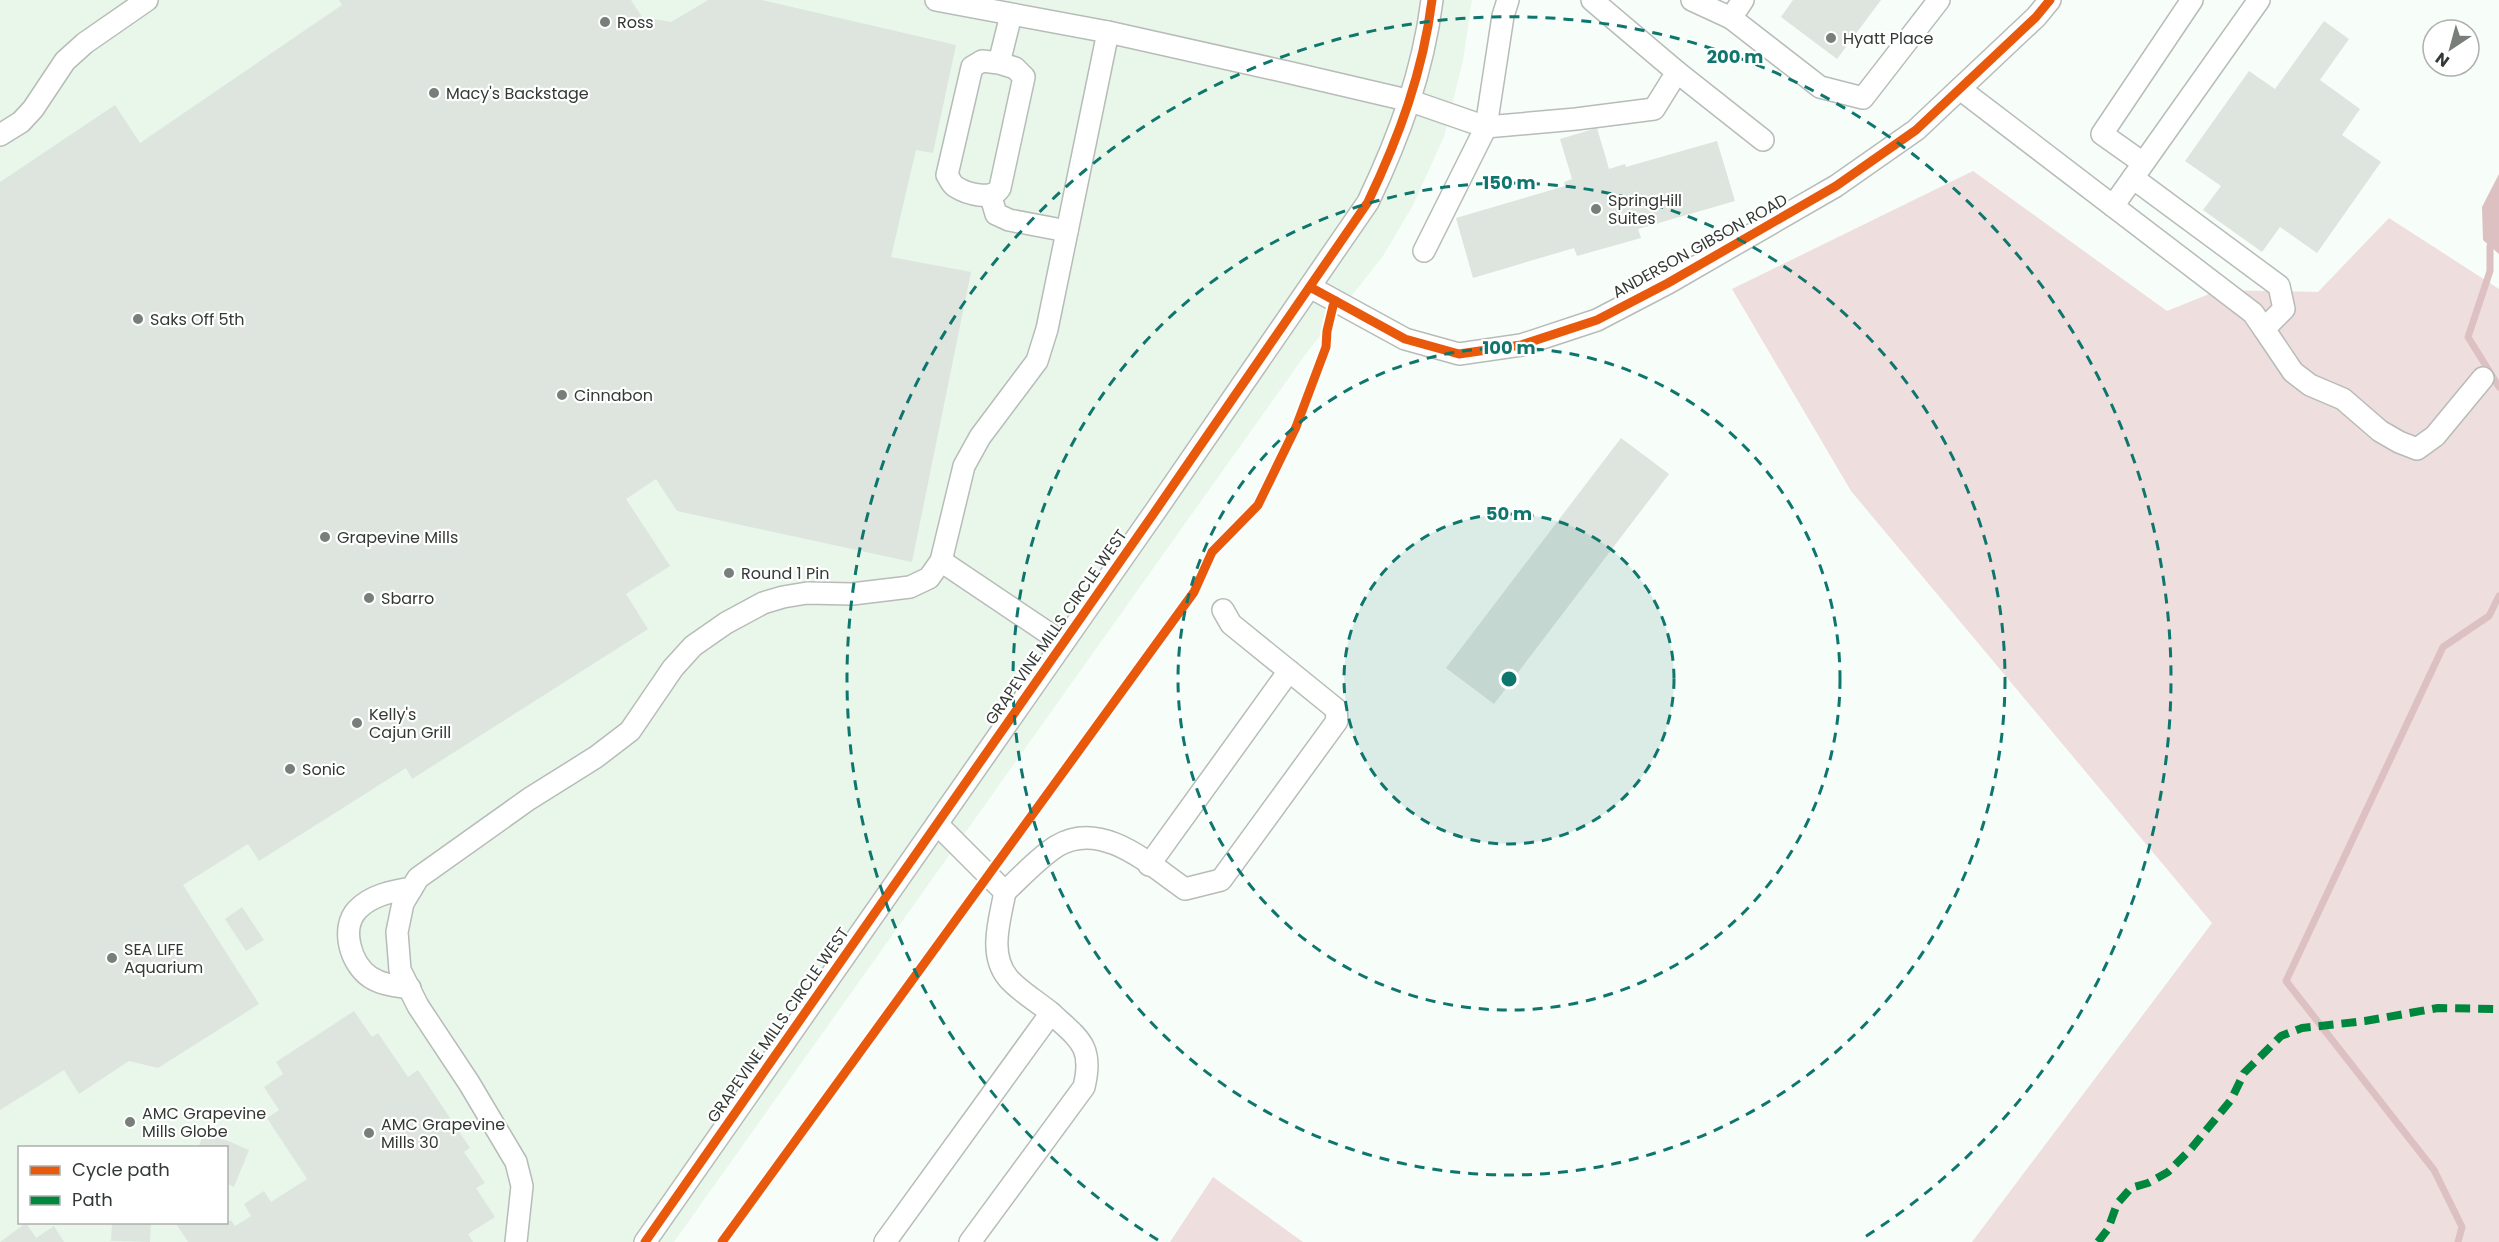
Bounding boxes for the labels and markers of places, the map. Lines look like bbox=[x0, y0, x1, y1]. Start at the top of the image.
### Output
place label: Ross bbox=[617, 11, 654, 34]
marker: Ross bbox=[598, 15, 612, 29]
place label: Hyatt Place bbox=[1843, 27, 1934, 50]
marker: Hyatt Place bbox=[1824, 31, 1838, 45]
place label: Macy's Backstage bbox=[446, 82, 589, 105]
marker: Macy's Backstage bbox=[427, 86, 441, 100]
place label: SpringHill Suites bbox=[1608, 189, 1682, 230]
marker: SpringHill Suites bbox=[1589, 202, 1603, 216]
place label: Saks Off 5th bbox=[150, 308, 245, 331]
marker: Saks Off 5th bbox=[131, 312, 145, 326]
place label: Cinnabon bbox=[574, 384, 653, 407]
marker: Cinnabon bbox=[555, 388, 569, 402]
place label: Grapevine Mills bbox=[337, 526, 458, 549]
marker: Grapevine Mills bbox=[318, 530, 332, 544]
place label: Round 1 Pin bbox=[741, 562, 829, 585]
marker: Round 1 Pin bbox=[722, 566, 736, 580]
place label: Sbarro bbox=[381, 587, 434, 610]
marker: Sbarro bbox=[362, 591, 376, 605]
centre of rings bbox=[1499, 669, 1519, 689]
place label: Kelly's Cajun Grill bbox=[369, 703, 451, 744]
marker: Kelly's Cajun Grill bbox=[350, 716, 364, 730]
place label: Sonic bbox=[302, 758, 346, 781]
marker: Sonic bbox=[283, 762, 297, 776]
place label: SEA LIFE Aquarium bbox=[124, 938, 203, 979]
marker: SEA LIFE Aquarium bbox=[105, 951, 119, 965]
place label: AMC Grapevine Mills Globe bbox=[142, 1102, 266, 1143]
place label: AMC Grapevine Mills 30 bbox=[381, 1113, 505, 1154]
marker: AMC Grapevine Mills Globe bbox=[123, 1115, 137, 1129]
marker: AMC Grapevine Mills 30 bbox=[362, 1126, 376, 1140]

